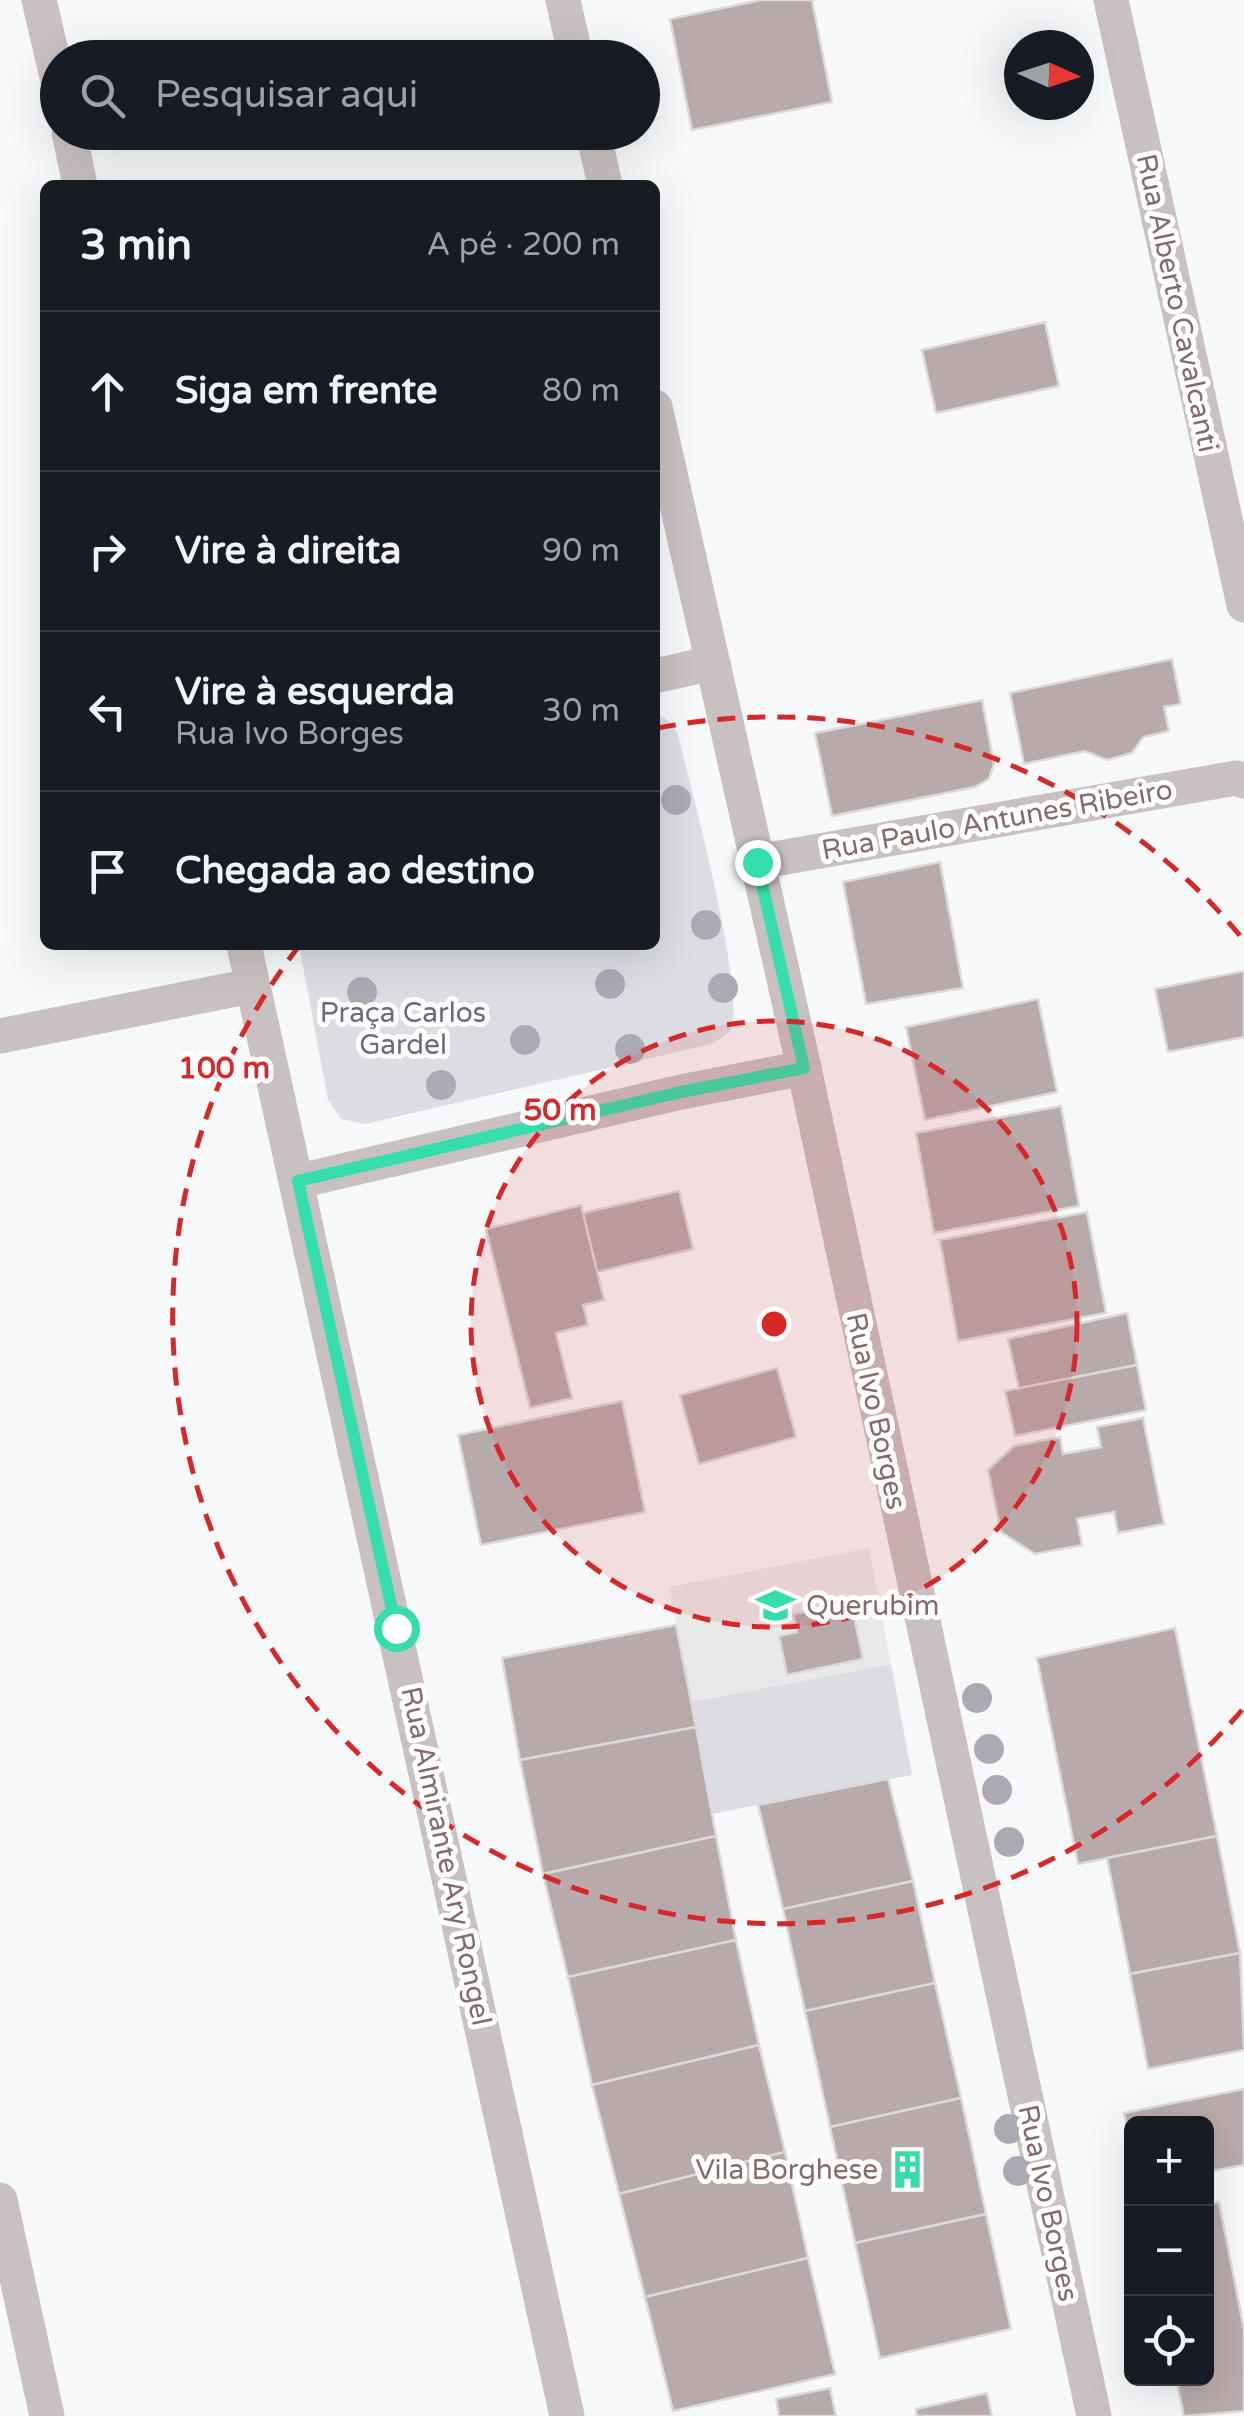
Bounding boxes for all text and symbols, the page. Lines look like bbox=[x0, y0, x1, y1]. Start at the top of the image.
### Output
north arrow bbox=[1004, 30, 1094, 120]
search box bbox=[40, 40, 660, 150]
icon: search bbox=[75, 68, 130, 123]
text: Pesquisar aqui bbox=[155, 72, 418, 118]
street label: Rua Alberto Cavalcanti bbox=[1129, 151, 1225, 455]
text: 3 min bbox=[80, 220, 192, 271]
text: A pé · 200 m bbox=[427, 226, 620, 264]
icon: ahead bbox=[80, 364, 135, 419]
text: Siga em frente bbox=[175, 368, 437, 414]
text: 80 m bbox=[542, 372, 620, 410]
icon: right bbox=[80, 524, 135, 579]
text: Vire à direita bbox=[175, 528, 401, 574]
text: 90 m bbox=[542, 532, 620, 570]
text: Vire à esquerda bbox=[175, 669, 455, 715]
icon: left bbox=[80, 684, 135, 739]
text: 30 m bbox=[542, 692, 620, 730]
text: Rua Ivo Borges bbox=[175, 715, 404, 753]
street label: Rua Paulo Antunes Ribeiro bbox=[819, 772, 1175, 868]
route end bbox=[735, 840, 781, 886]
icon: arrive bbox=[80, 844, 135, 899]
text: Chegada ao destino bbox=[175, 848, 535, 894]
park label: Praça Carlos Gardel bbox=[320, 996, 486, 1062]
text: 100 m bbox=[178, 1050, 270, 1087]
text: 50 m bbox=[523, 1092, 597, 1129]
centre of rings bbox=[756, 1306, 792, 1342]
street label: Rua Ivo Borges bbox=[839, 1310, 913, 1512]
school or university icon: Querubim bbox=[755, 1585, 797, 1627]
place label: Querubim bbox=[806, 1589, 940, 1623]
route start bbox=[374, 1606, 420, 1652]
street label: Rua Almirante Ary Rongel bbox=[393, 1684, 499, 2028]
street label: Rua Ivo Borges bbox=[1011, 2102, 1085, 2304]
map controls bbox=[1124, 2116, 1214, 2386]
button: + bbox=[1124, 2116, 1214, 2206]
building icon: Vila Borghese bbox=[887, 2149, 929, 2191]
place label: Vila Borghese bbox=[695, 2153, 878, 2187]
button: − bbox=[1124, 2206, 1214, 2296]
button: locate bbox=[1124, 2296, 1214, 2386]

